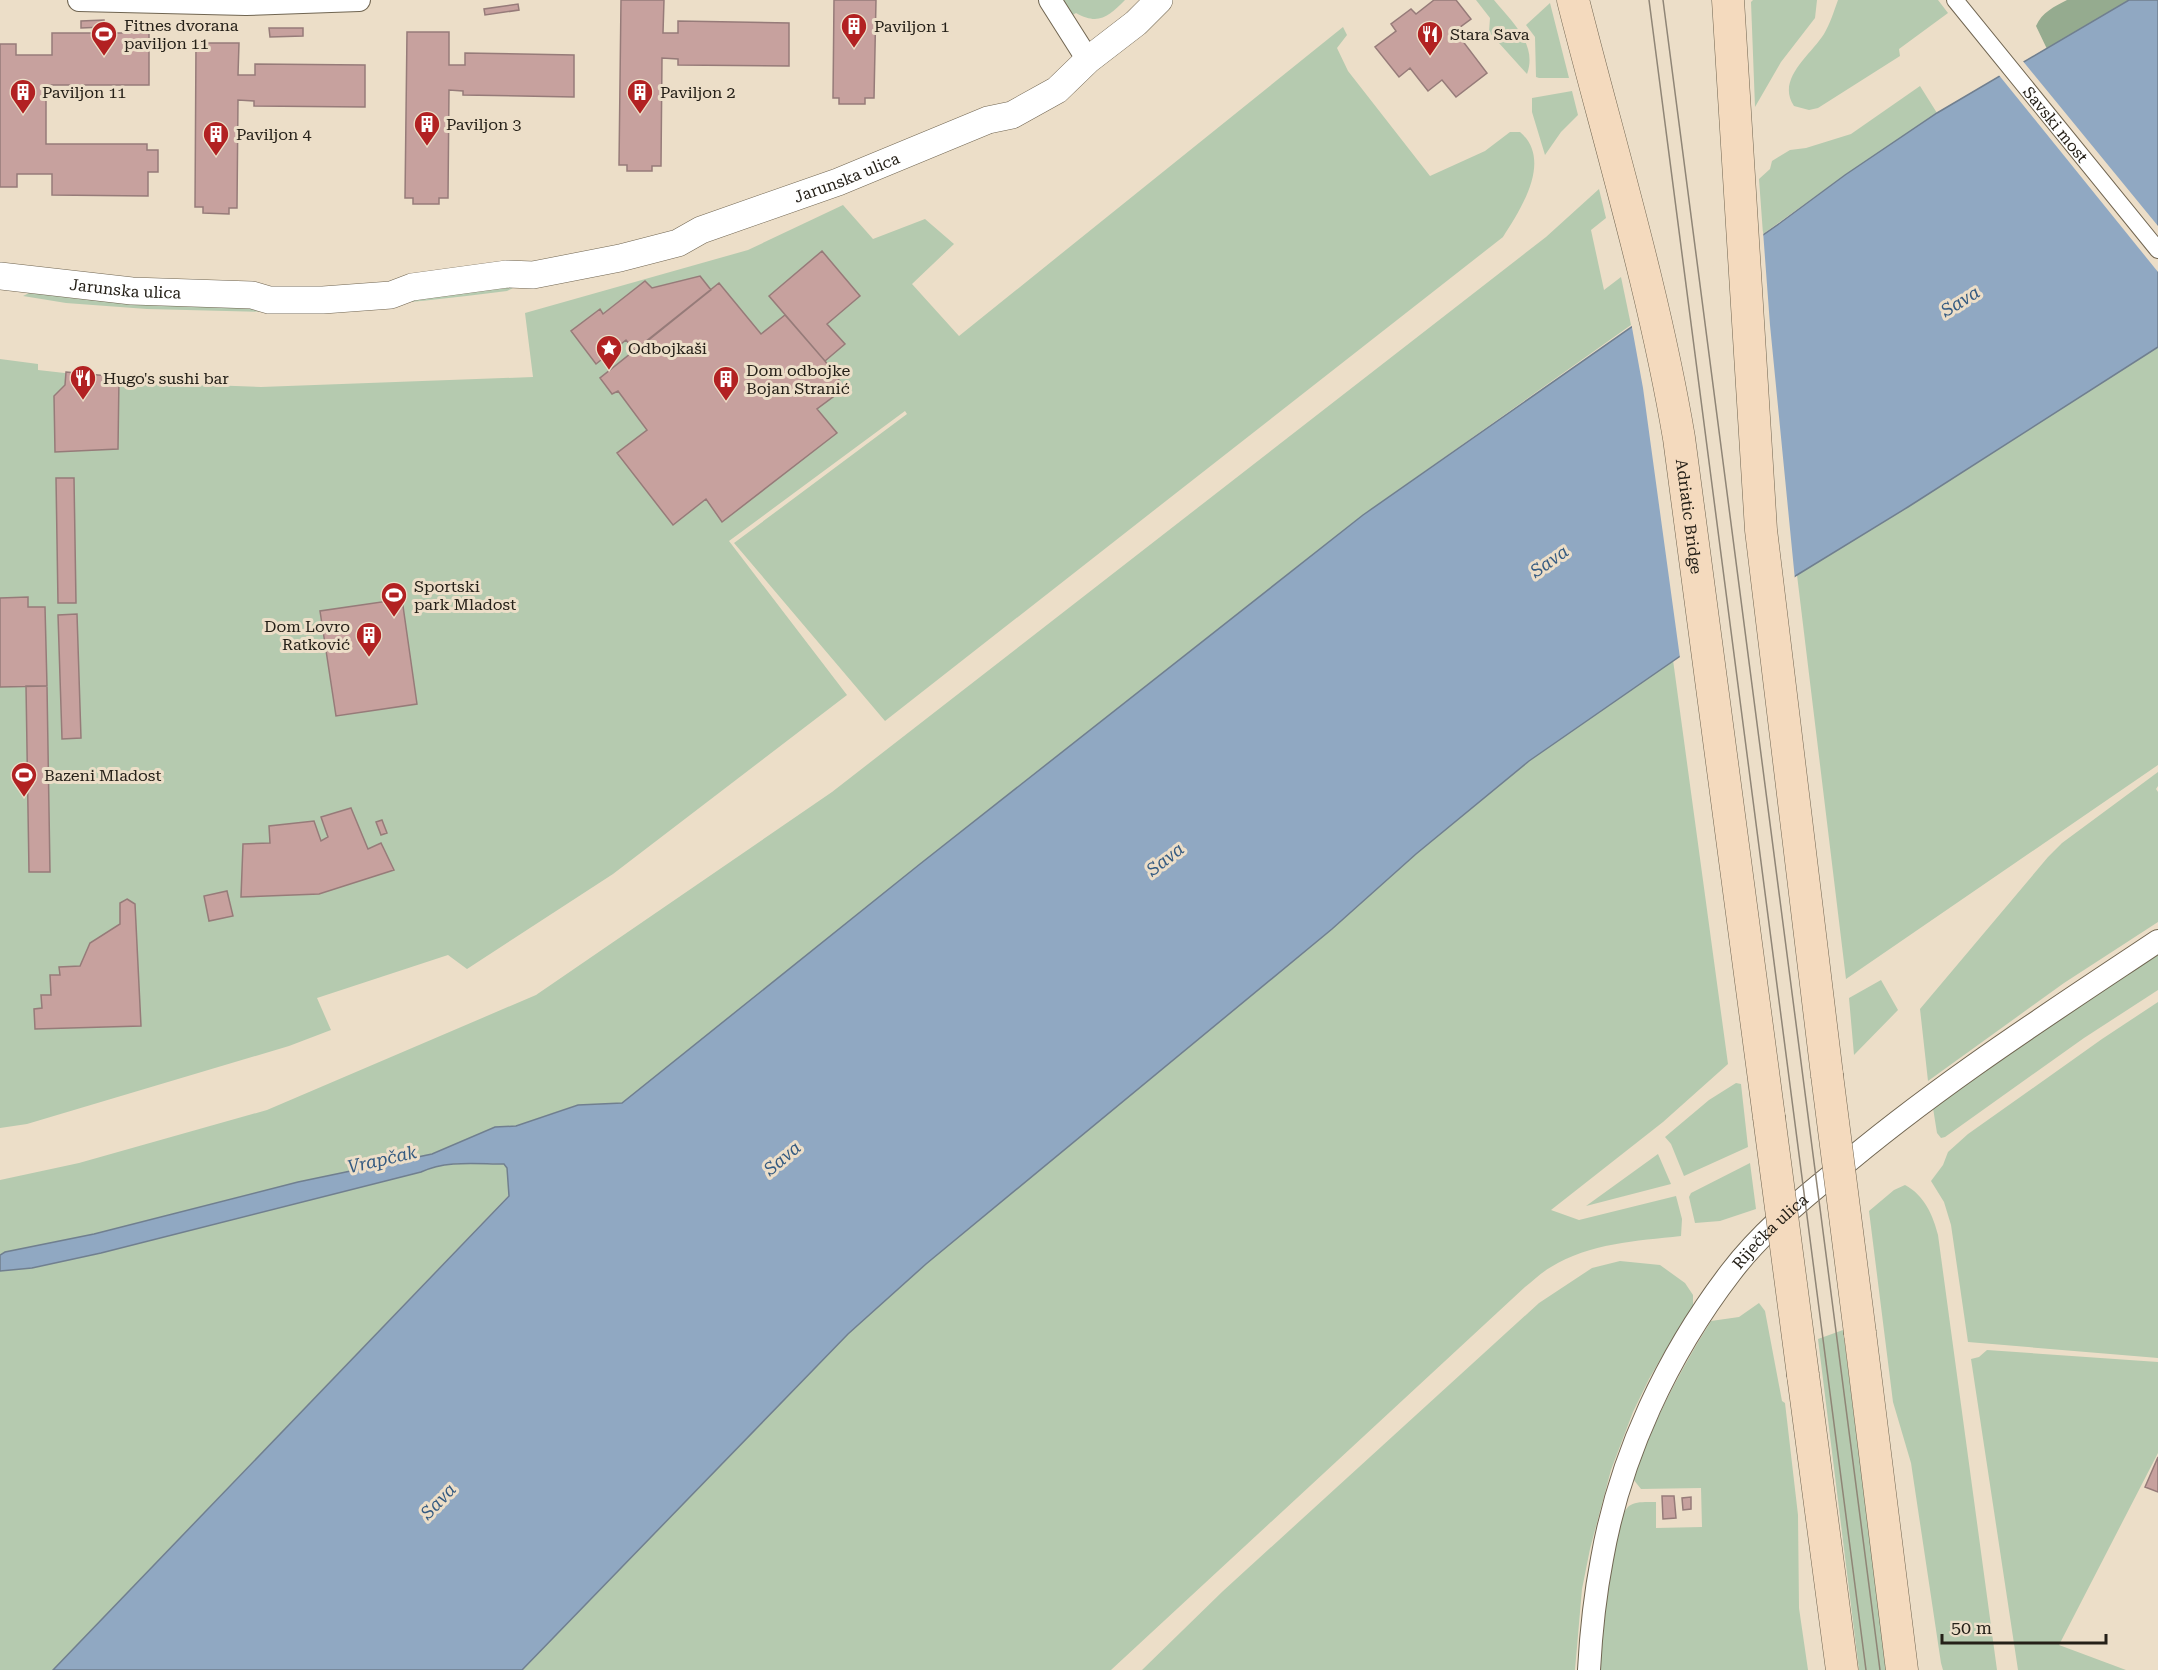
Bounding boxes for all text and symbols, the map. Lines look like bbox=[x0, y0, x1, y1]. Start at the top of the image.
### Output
building icon: Paviljon 1 bbox=[839, 11, 869, 49]
place label: Fitnes dvorana paviljon 11 bbox=[124, 16, 239, 53]
place label: Paviljon 1 bbox=[874, 17, 949, 36]
sports icon: Fitnes dvorana paviljon 11 bbox=[89, 19, 119, 57]
restaurant icon: Stara Sava bbox=[1415, 19, 1445, 57]
place label: Stara Sava bbox=[1450, 25, 1530, 44]
building icon: Paviljon 11 bbox=[8, 77, 38, 115]
building icon: Paviljon 2 bbox=[625, 77, 655, 115]
street label: Savski most bbox=[2019, 82, 2092, 166]
place label: Paviljon 11 bbox=[42, 83, 126, 102]
place label: Paviljon 2 bbox=[660, 83, 735, 102]
building icon: Paviljon 3 bbox=[412, 109, 442, 147]
place label: Paviljon 3 bbox=[446, 115, 521, 134]
building icon: Paviljon 4 bbox=[201, 119, 231, 157]
place label: Paviljon 4 bbox=[236, 125, 311, 144]
street label: Jarunska ulica bbox=[791, 148, 903, 206]
street label: Jarunska ulica bbox=[69, 274, 182, 302]
water label: Sava bbox=[1936, 281, 1983, 321]
place icon: Odbojkaši bbox=[594, 333, 624, 371]
place label: Odbojkaši bbox=[628, 339, 707, 358]
place label: Dom odbojke Bojan Stranić bbox=[746, 361, 851, 398]
restaurant icon: Hugo's sushi bar bbox=[68, 363, 98, 401]
building icon: Dom odbojke Bojan Stranić bbox=[711, 364, 741, 402]
place label: Hugo's sushi bar bbox=[103, 369, 229, 388]
street label: Adriatic Bridge bbox=[1672, 458, 1706, 575]
water label: Sava bbox=[1525, 540, 1572, 582]
place label: Sportski park Mladost bbox=[414, 577, 516, 614]
sports icon: Sportski park Mladost bbox=[379, 580, 409, 618]
place label: Dom Lovro Ratković bbox=[264, 617, 350, 654]
building icon: Dom Lovro Ratković bbox=[354, 620, 384, 658]
sports icon: Bazeni Mladost bbox=[9, 760, 39, 798]
place label: Bazeni Mladost bbox=[44, 766, 161, 785]
water label: Sava bbox=[1141, 838, 1188, 881]
water label: Sava bbox=[759, 1136, 805, 1180]
water label: Vrapčak bbox=[345, 1141, 419, 1177]
street label: Riječka ulica bbox=[1728, 1189, 1812, 1272]
water label: Sava bbox=[415, 1479, 460, 1524]
scale bar bbox=[1942, 1607, 2106, 1645]
text: 50 m bbox=[1951, 1617, 1992, 1638]

